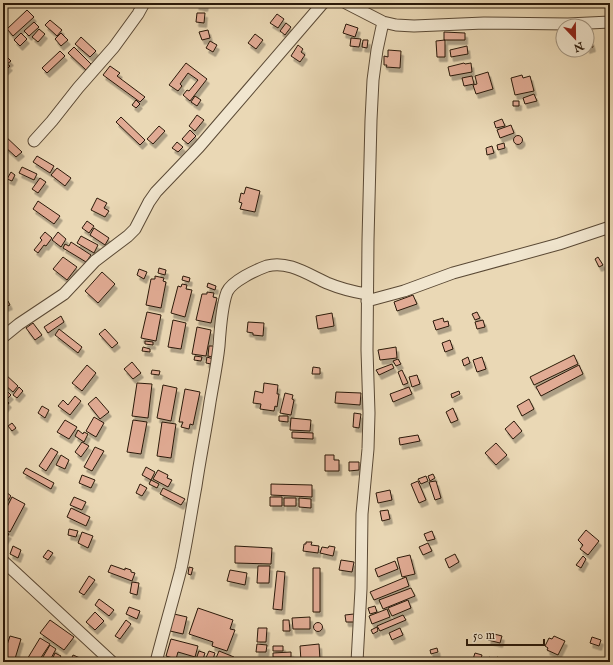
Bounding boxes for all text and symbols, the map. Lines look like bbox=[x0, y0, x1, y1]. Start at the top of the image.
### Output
north arrow bbox=[555, 18, 595, 58]
text: N bbox=[571, 38, 586, 55]
scale bar bbox=[467, 621, 544, 647]
text: 50 m bbox=[473, 628, 495, 643]

